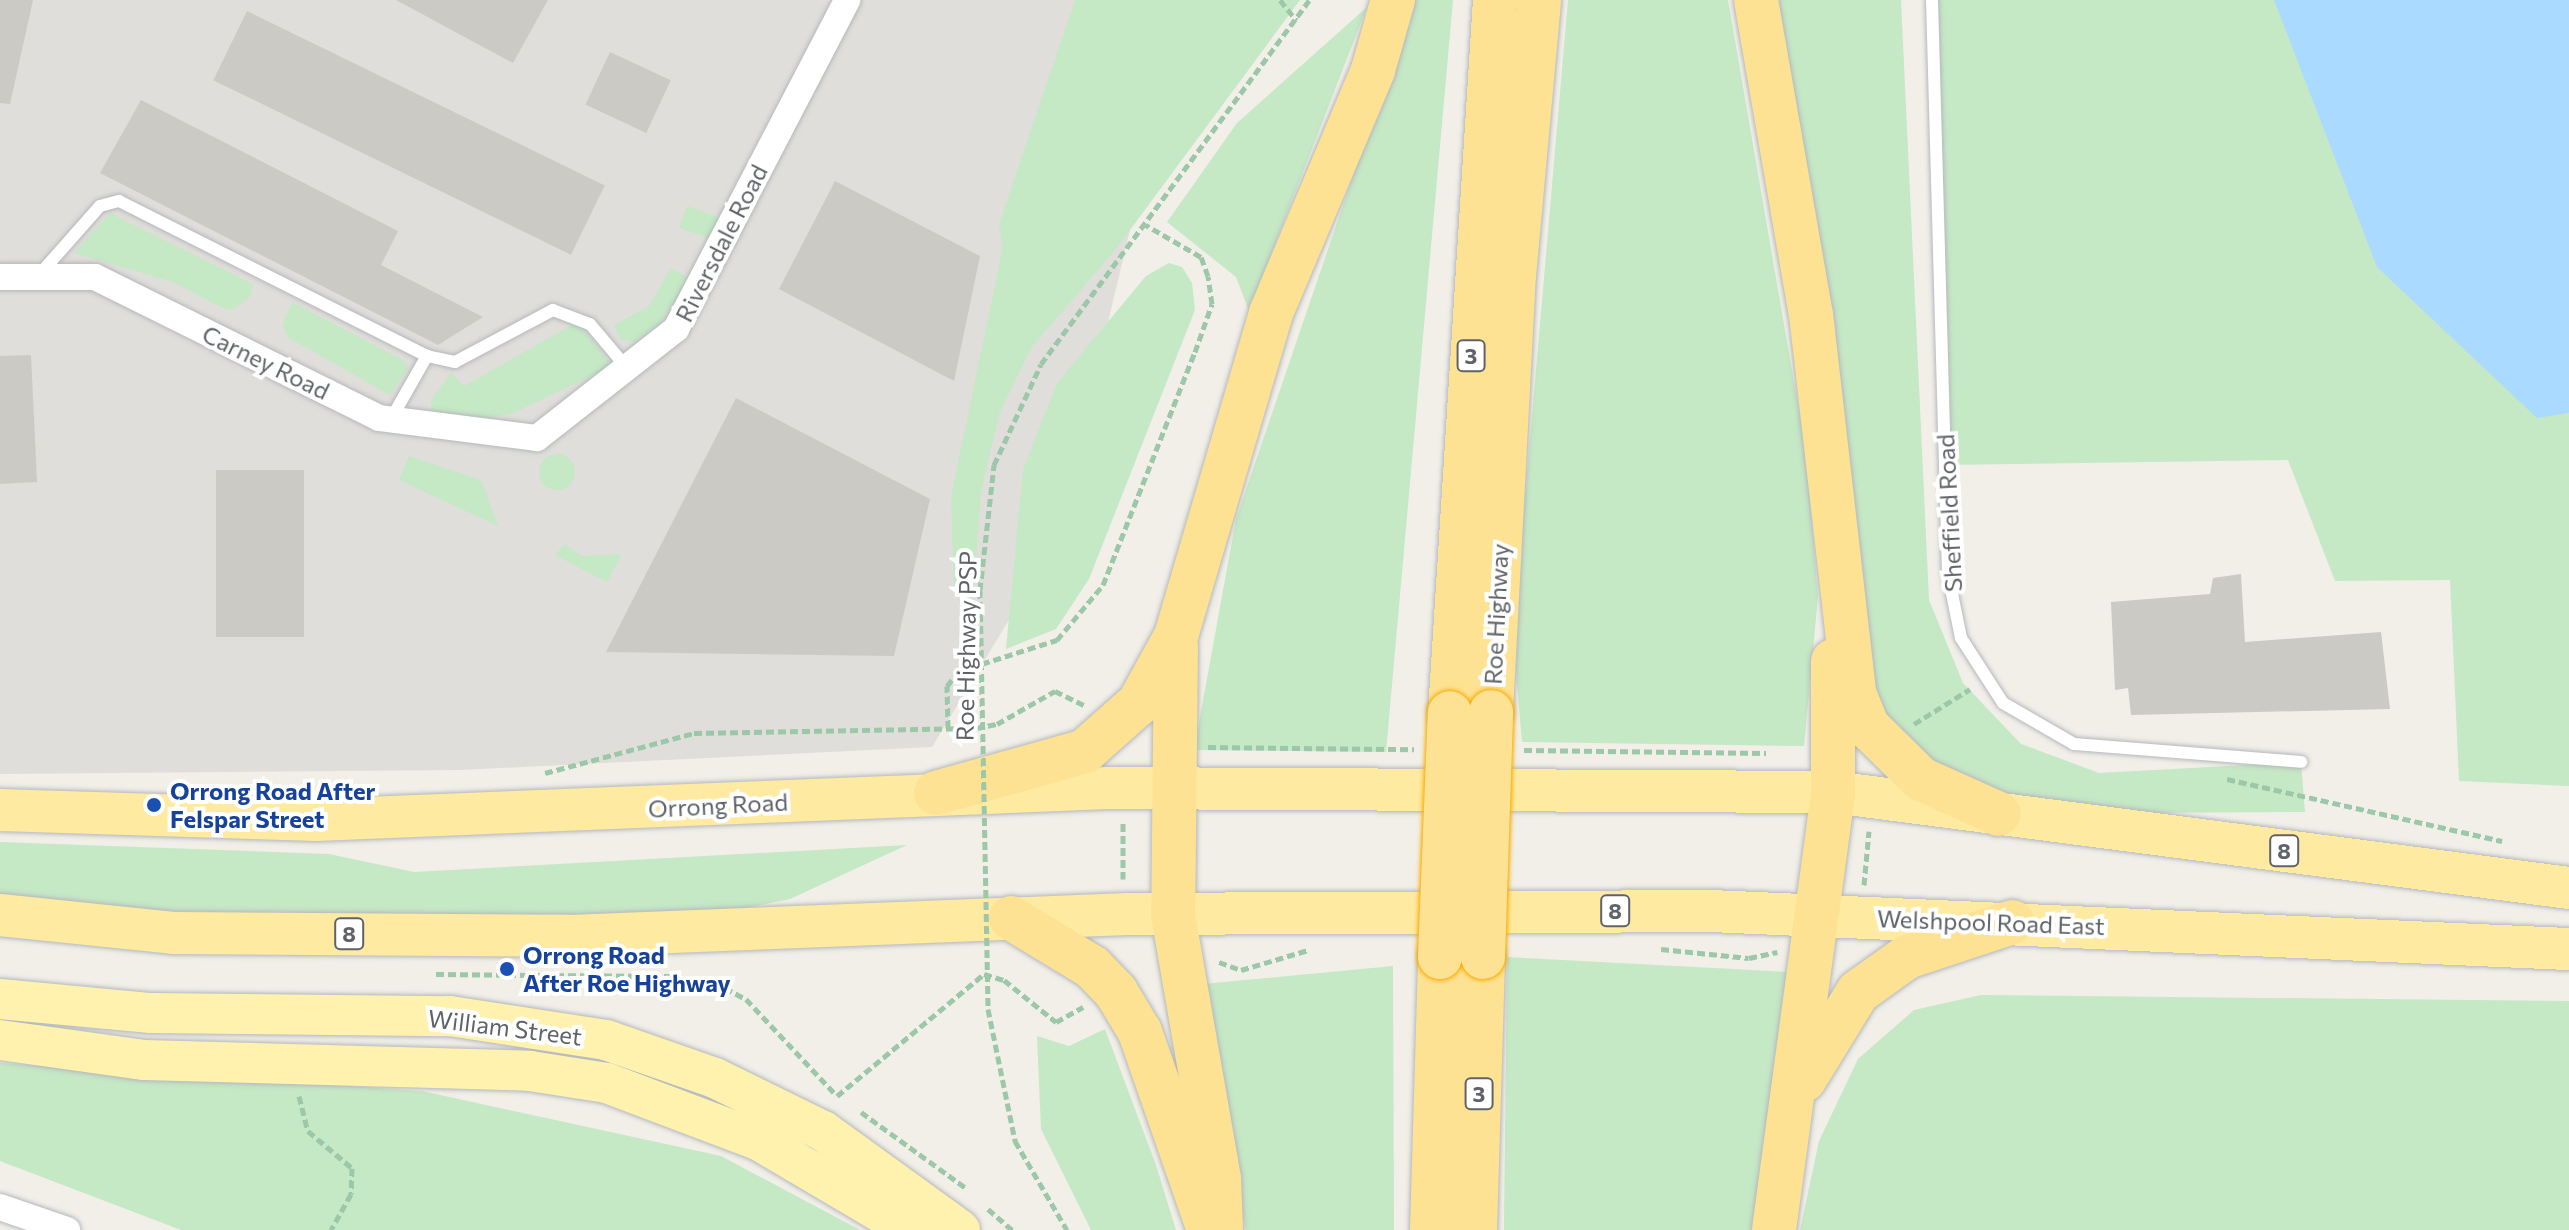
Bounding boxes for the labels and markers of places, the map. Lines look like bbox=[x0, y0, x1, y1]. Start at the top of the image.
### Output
place label: Orrong Road After Felspar Street bbox=[170, 777, 376, 833]
marker: Orrong Road After Felspar Street bbox=[145, 796, 163, 814]
place label: Orrong Road After Roe Highway bbox=[523, 941, 731, 997]
marker: Orrong Road After Roe Highway bbox=[498, 960, 516, 978]

